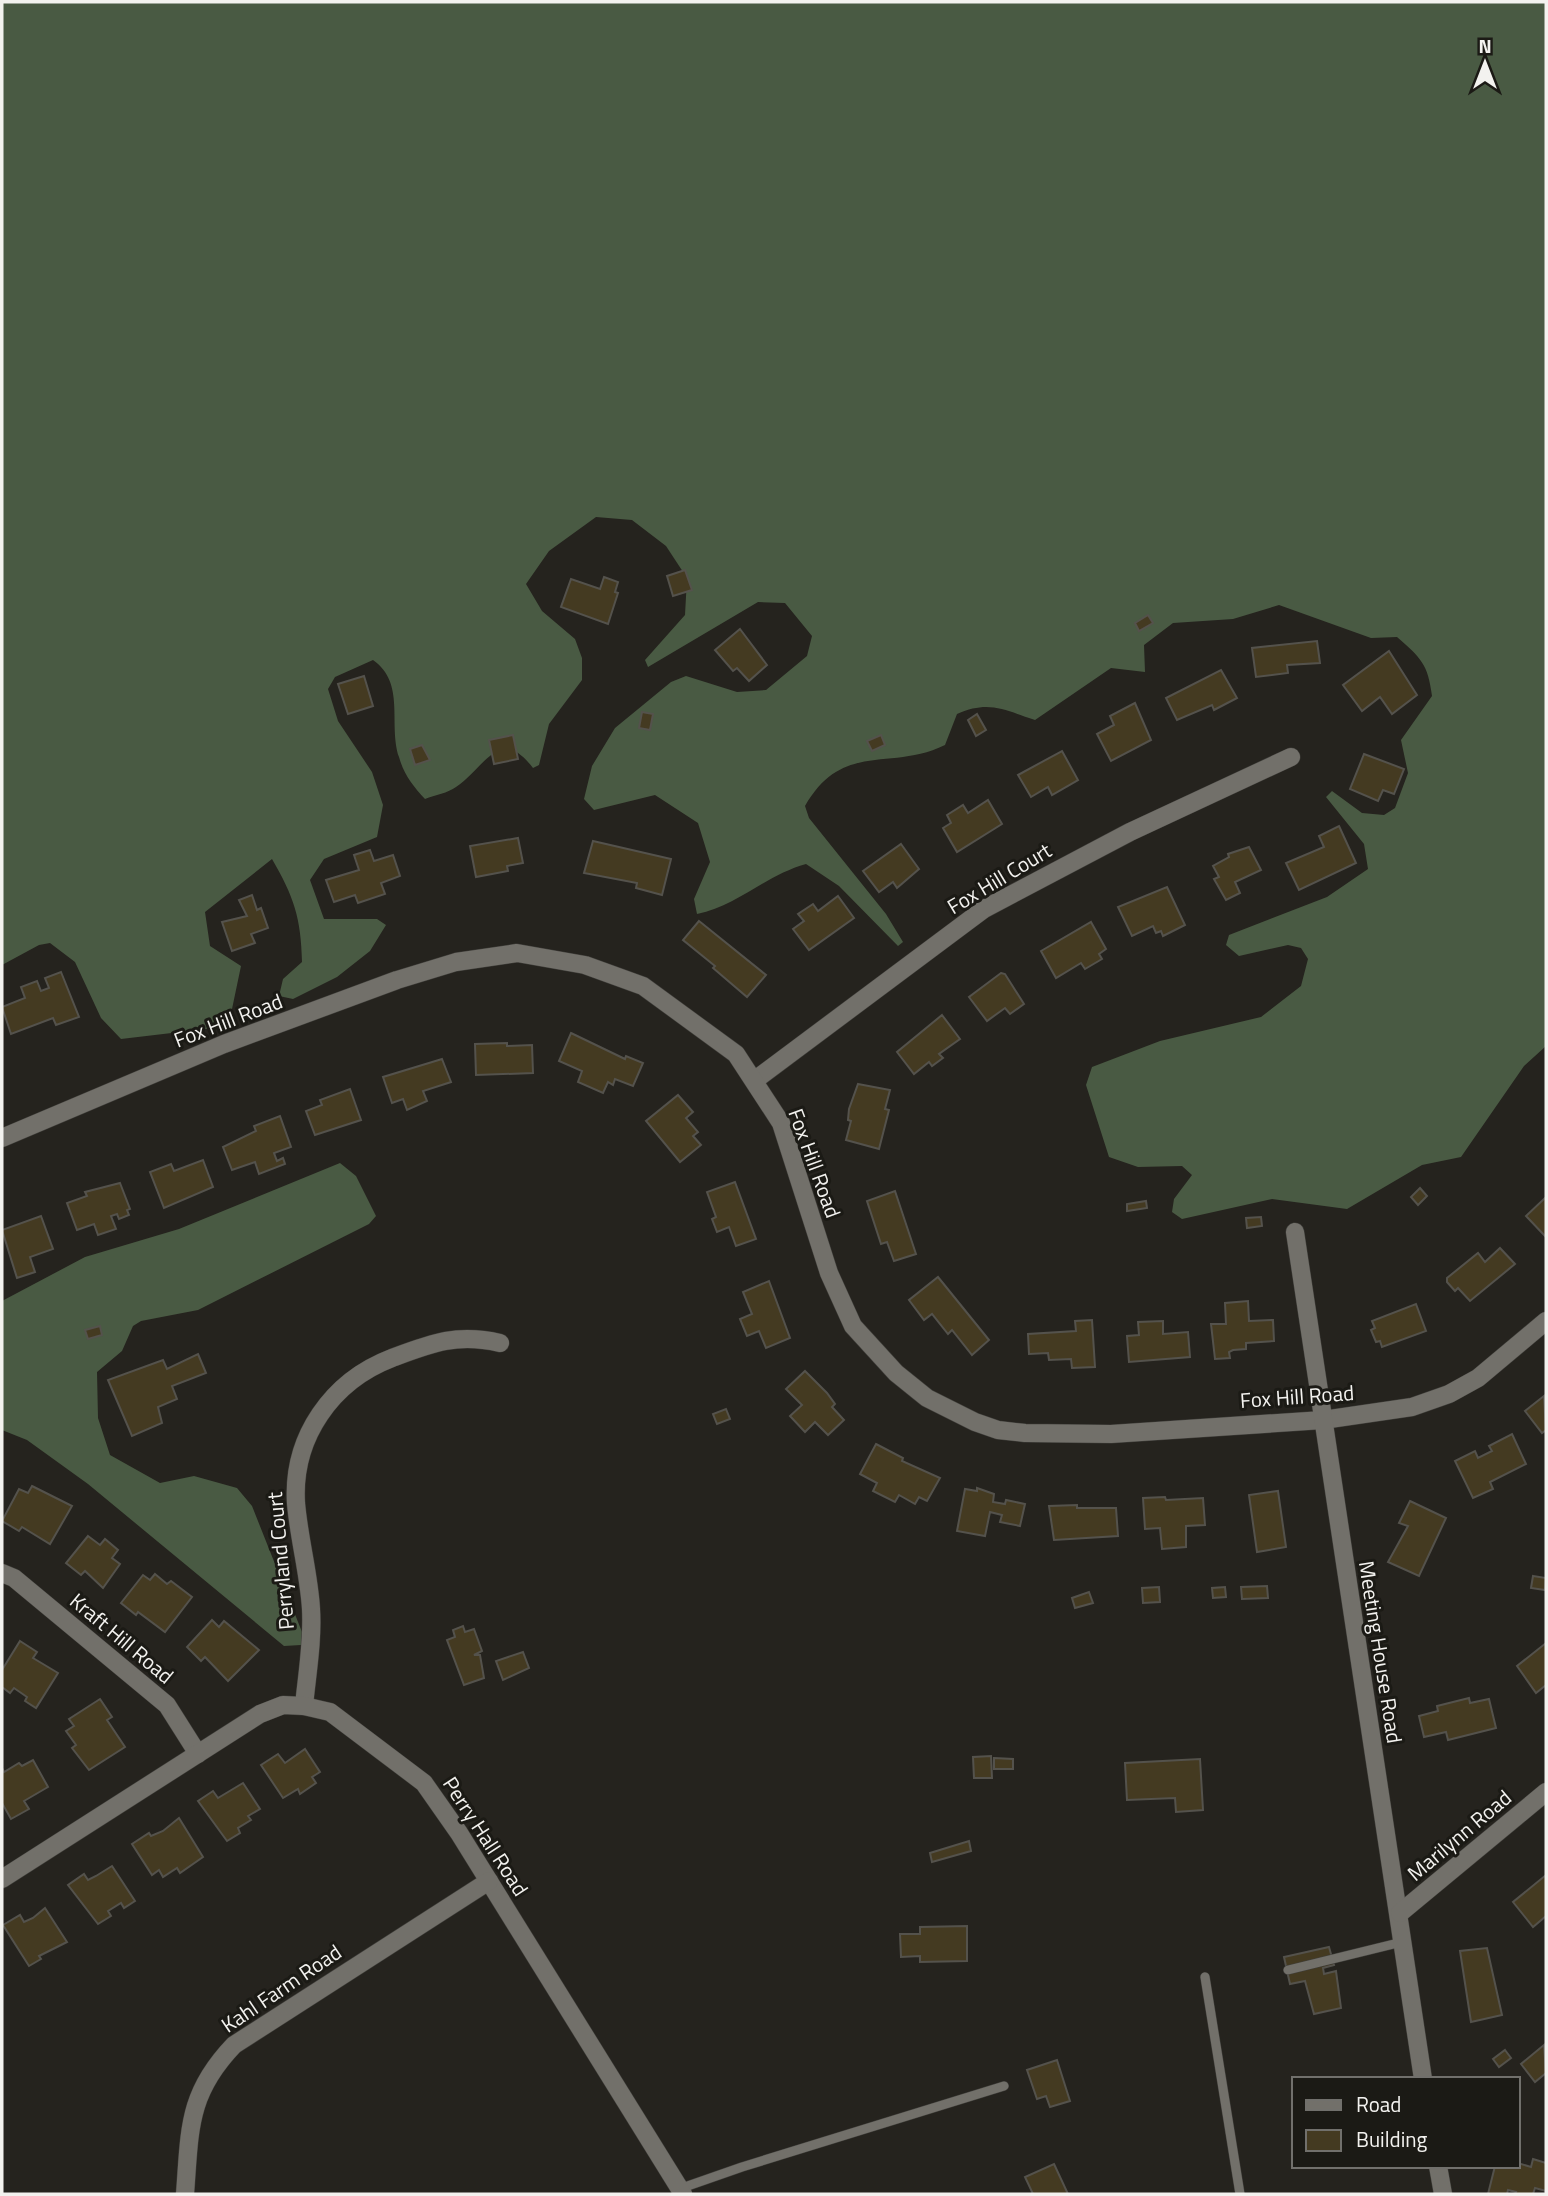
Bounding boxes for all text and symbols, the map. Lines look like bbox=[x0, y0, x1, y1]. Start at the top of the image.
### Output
north arrow bbox=[1450, 28, 1520, 98]
text: N bbox=[1478, 31, 1492, 60]
street label: Fox Hill Court bbox=[941, 834, 1058, 922]
street label: Fox Hill Road bbox=[169, 985, 287, 1055]
street label: Fox Hill Road bbox=[780, 1104, 850, 1222]
street label: Fox Hill Road bbox=[1239, 1376, 1355, 1416]
street label: Perryland Court bbox=[258, 1490, 302, 1631]
street label: Meeting House Road bbox=[1351, 1559, 1411, 1745]
street label: Kraft Hill Road bbox=[63, 1585, 181, 1691]
street label: Perry Hall Road bbox=[435, 1770, 537, 1902]
street label: Marilynn Road bbox=[1400, 1782, 1518, 1888]
street label: Kahl Farm Road bbox=[214, 1936, 348, 2040]
legend bbox=[1292, 2077, 1520, 2168]
text: Road bbox=[1356, 2088, 1401, 2120]
text: Building bbox=[1356, 2123, 1428, 2155]

